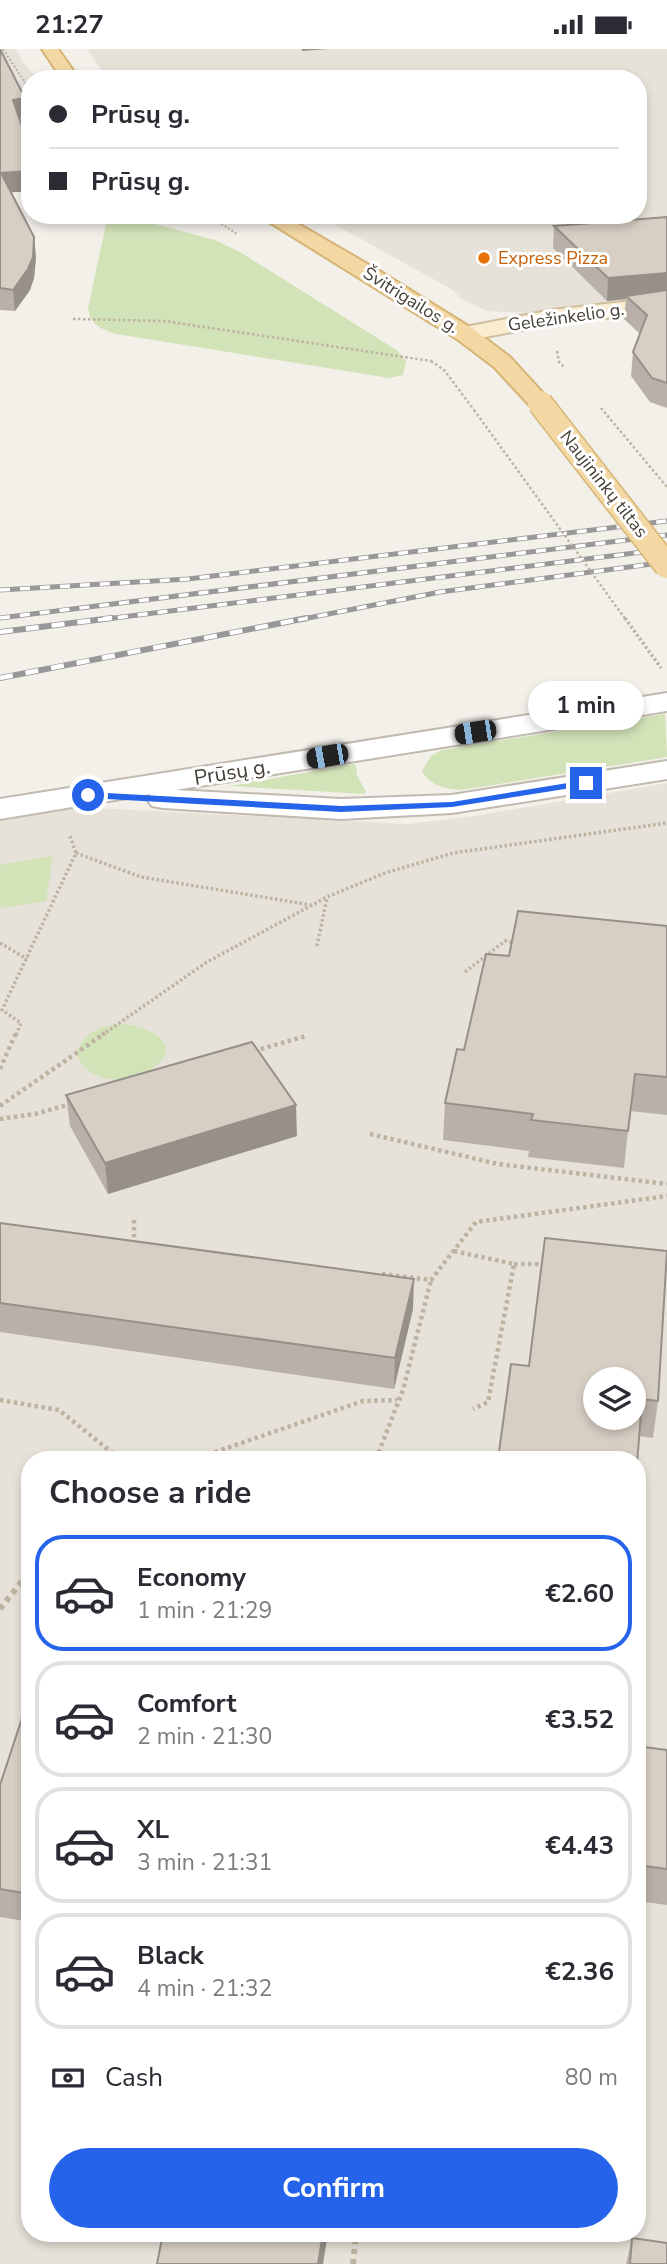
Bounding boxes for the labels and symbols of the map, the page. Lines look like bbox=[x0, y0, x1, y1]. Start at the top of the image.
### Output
place label: Express Pizza bbox=[498, 246, 608, 270]
marker: Express Pizza bbox=[476, 250, 492, 266]
street label: Švitrigailos g. bbox=[359, 261, 463, 339]
street label: Geležinkelio g. bbox=[506, 297, 626, 337]
street label: Naujininkų tiltas bbox=[555, 425, 653, 543]
callout: 1 min bbox=[528, 681, 644, 731]
car bbox=[453, 718, 498, 746]
car bbox=[305, 742, 350, 770]
street label: Prūsų g. bbox=[192, 752, 272, 792]
route end bbox=[570, 767, 602, 799]
route start bbox=[72, 779, 104, 811]

